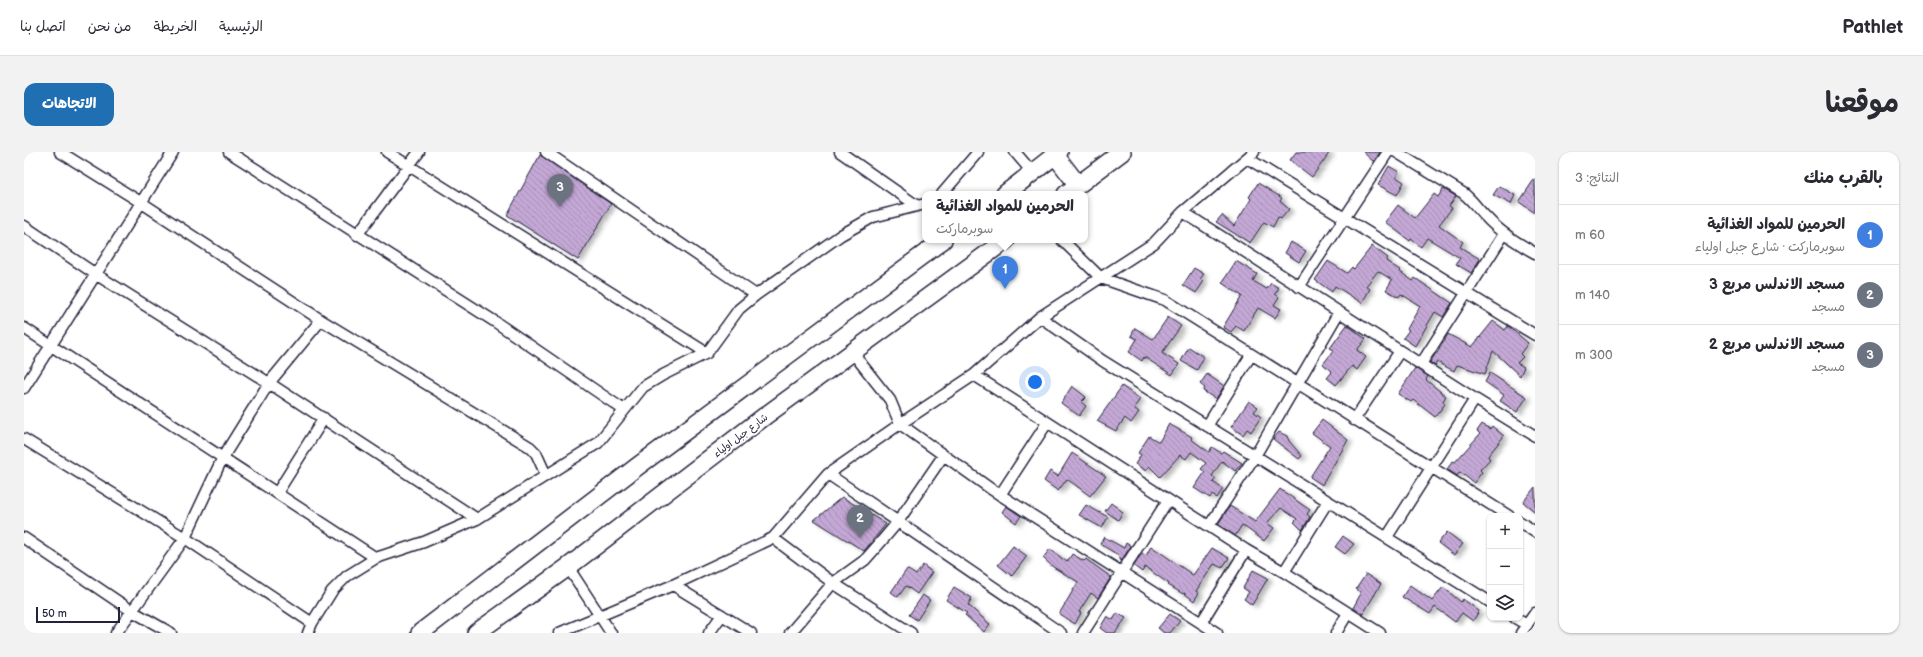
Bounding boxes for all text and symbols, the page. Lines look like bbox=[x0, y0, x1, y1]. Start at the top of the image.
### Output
text: Pathlet bbox=[1842, 16, 1903, 39]
text: اتصل بنا bbox=[20, 18, 66, 35]
text: من نحن bbox=[88, 18, 131, 35]
text: الخريطة bbox=[153, 18, 197, 35]
text: الرئيسية bbox=[219, 18, 263, 35]
button: الاتجاهات bbox=[24, 83, 114, 126]
text: موقعنا bbox=[1825, 87, 1899, 120]
text: بالقرب منك bbox=[1804, 168, 1883, 188]
text: النتائج: 3 bbox=[1575, 170, 1619, 186]
pin: 3 bbox=[547, 174, 573, 207]
popup bbox=[922, 191, 1088, 243]
text: الحرمين للمواد الغذائية bbox=[936, 197, 1074, 216]
text: الحرمين للمواد الغذائية bbox=[1707, 215, 1845, 234]
text: سوبرماركت bbox=[936, 221, 993, 237]
text: 60 m bbox=[1575, 227, 1605, 243]
text: 1 bbox=[1867, 227, 1873, 243]
text: سوبرماركت · شارع جبل اولياء bbox=[1695, 239, 1845, 255]
pin: 1 bbox=[992, 256, 1018, 289]
text: مسجد الاندلس مربع 3 bbox=[1709, 275, 1845, 294]
text: 140 m bbox=[1575, 287, 1610, 303]
text: 2 bbox=[1866, 287, 1874, 303]
text: مسجد bbox=[1812, 299, 1845, 315]
text: مسجد الاندلس مربع 2 bbox=[1709, 335, 1845, 354]
text: 300 m bbox=[1575, 347, 1613, 363]
text: 3 bbox=[1866, 347, 1874, 363]
text: مسجد bbox=[1812, 359, 1845, 375]
your location bbox=[1025, 372, 1045, 392]
street label: شارع جبل اولياء bbox=[711, 411, 771, 461]
pin: 2 bbox=[847, 505, 873, 538]
map controls bbox=[1487, 513, 1523, 621]
button: + bbox=[1487, 513, 1523, 549]
button: − bbox=[1487, 549, 1523, 585]
button: layers bbox=[1487, 585, 1523, 621]
scale bar bbox=[36, 605, 120, 624]
text: 50 m bbox=[42, 607, 67, 620]

